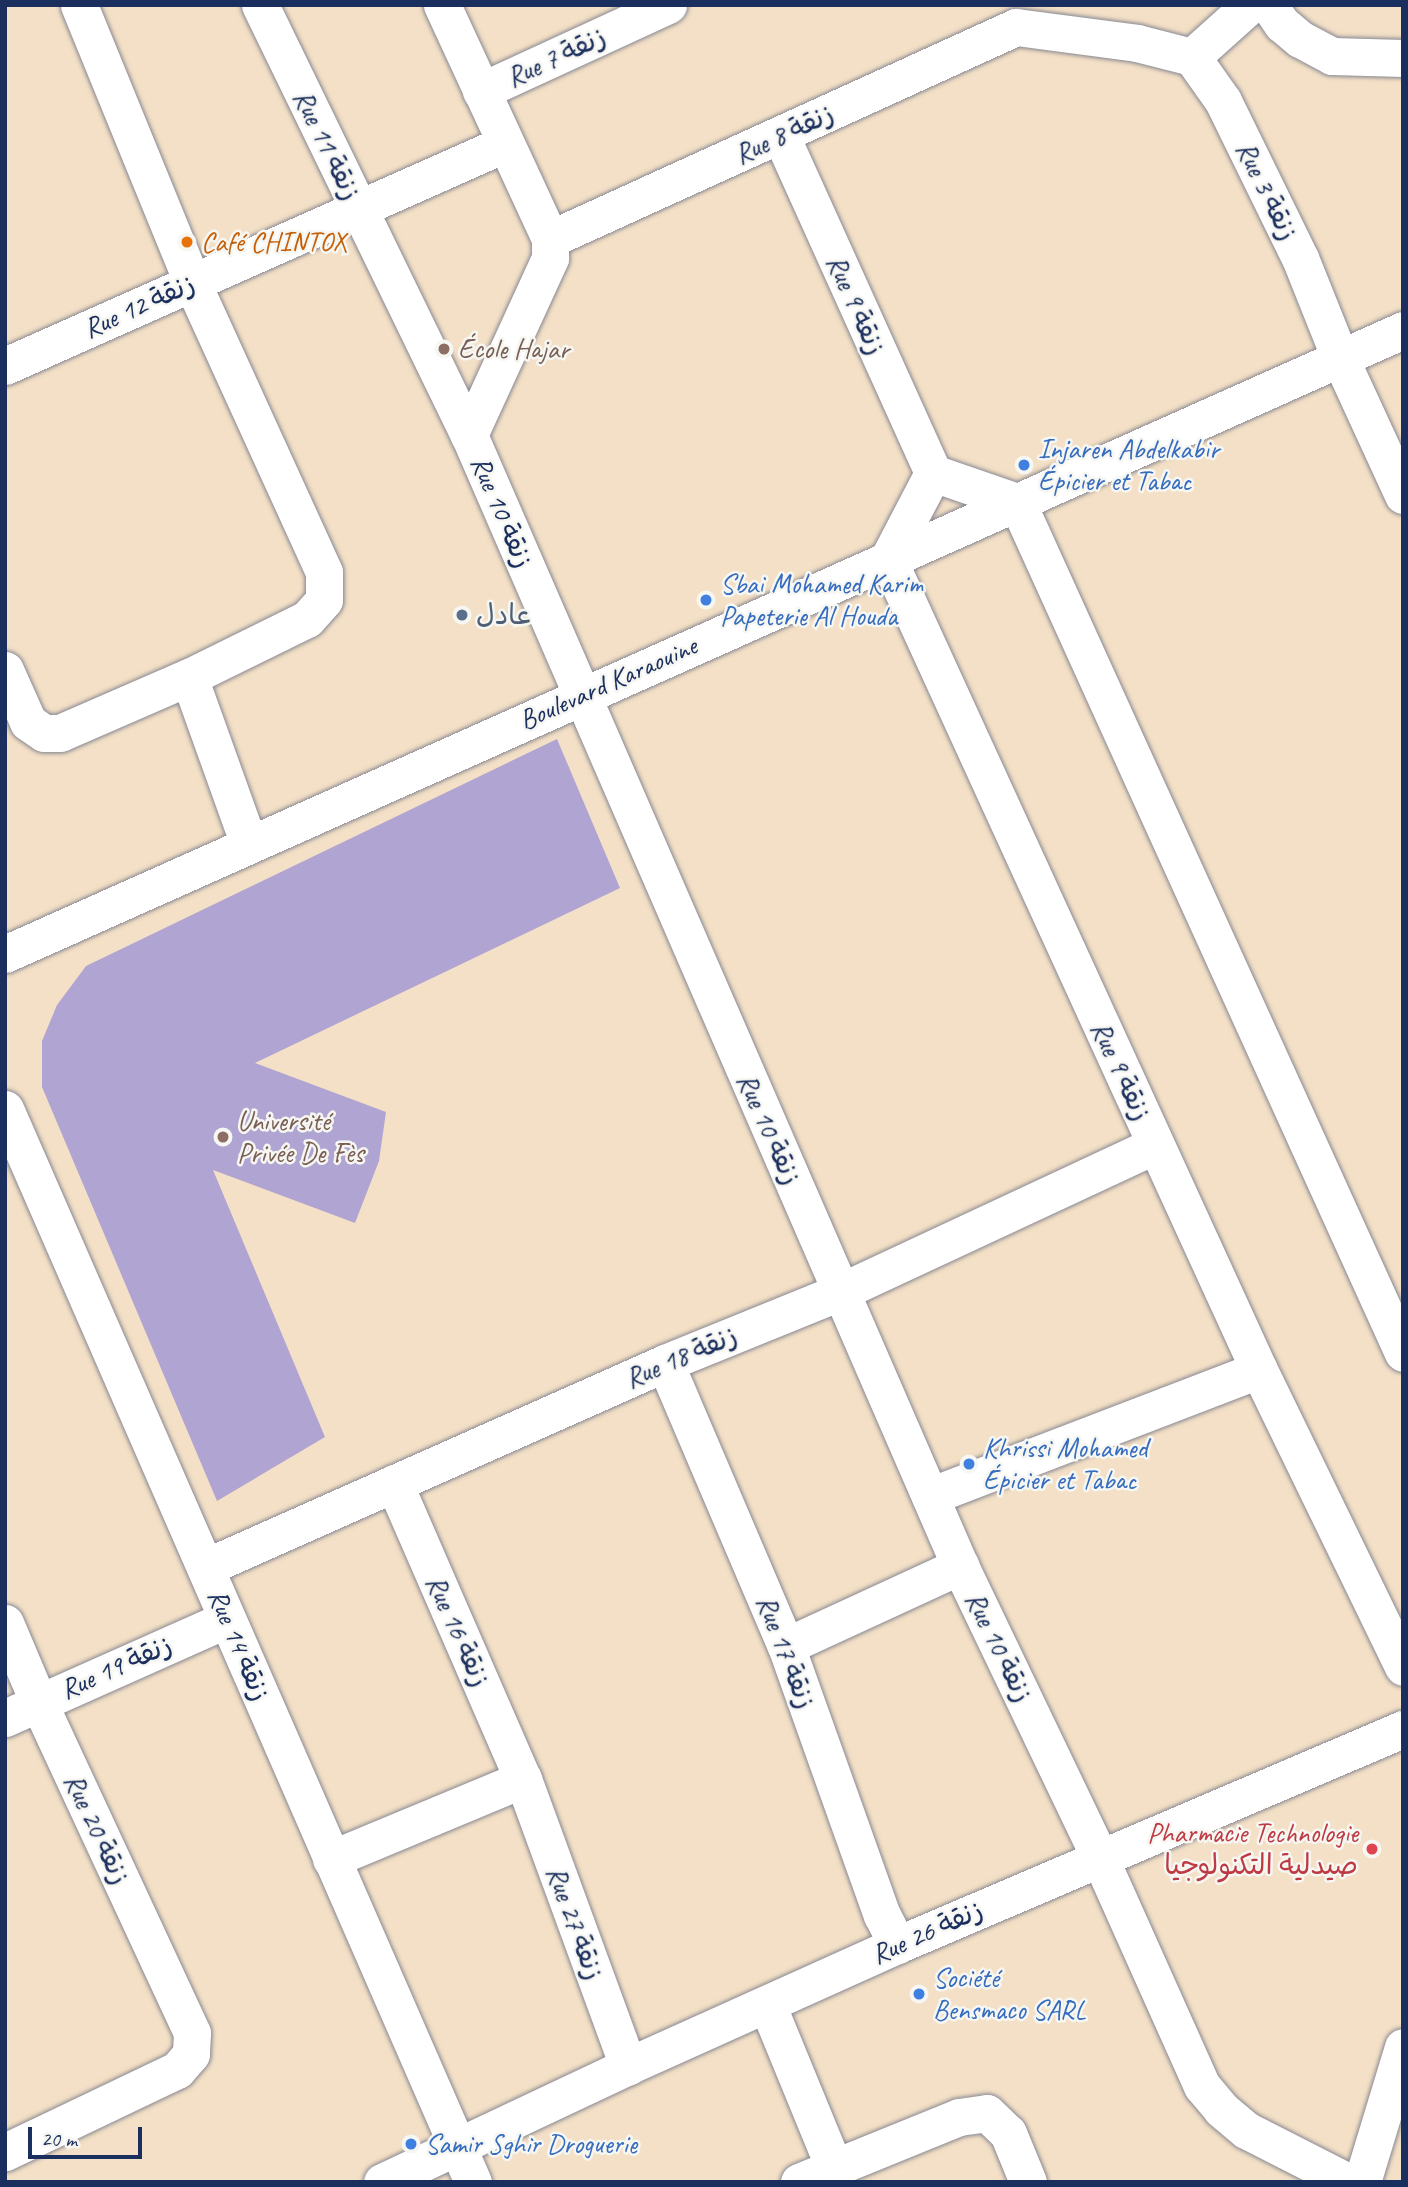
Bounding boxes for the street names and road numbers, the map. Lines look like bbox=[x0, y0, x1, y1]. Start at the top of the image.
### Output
street label: Rue 7 زنقة bbox=[501, 19, 611, 95]
street label: Rue 11 زنقة bbox=[286, 84, 368, 206]
street label: Rue 8 زنقة bbox=[729, 96, 839, 172]
street label: Rue 3 زنقة bbox=[1229, 136, 1305, 246]
street label: Rue 9 زنقة bbox=[819, 250, 893, 360]
street label: Rue 12 زنقة bbox=[78, 267, 200, 345]
street label: Rue 10 زنقة bbox=[463, 451, 541, 573]
street label: Boulevard Karaouine bbox=[514, 629, 702, 737]
street label: Rue 9 زنقة bbox=[1083, 1016, 1159, 1126]
street label: Rue 10 زنقة bbox=[730, 1068, 808, 1190]
street label: Rue 18 زنقة bbox=[620, 1318, 742, 1396]
street label: Rue 16 زنقة bbox=[419, 1570, 497, 1692]
street label: Rue 14 زنقة bbox=[200, 1584, 278, 1706]
street label: Rue 10 زنقة bbox=[958, 1586, 1040, 1708]
street label: Rue 17 زنقة bbox=[749, 1591, 823, 1713]
street label: Rue 19 زنقة bbox=[55, 1628, 177, 1706]
street label: Rue 20 زنقة bbox=[57, 1768, 137, 1890]
street label: Rue 27 زنقة bbox=[539, 1862, 611, 1984]
street label: Rue 26 زنقة bbox=[866, 1893, 988, 1971]

